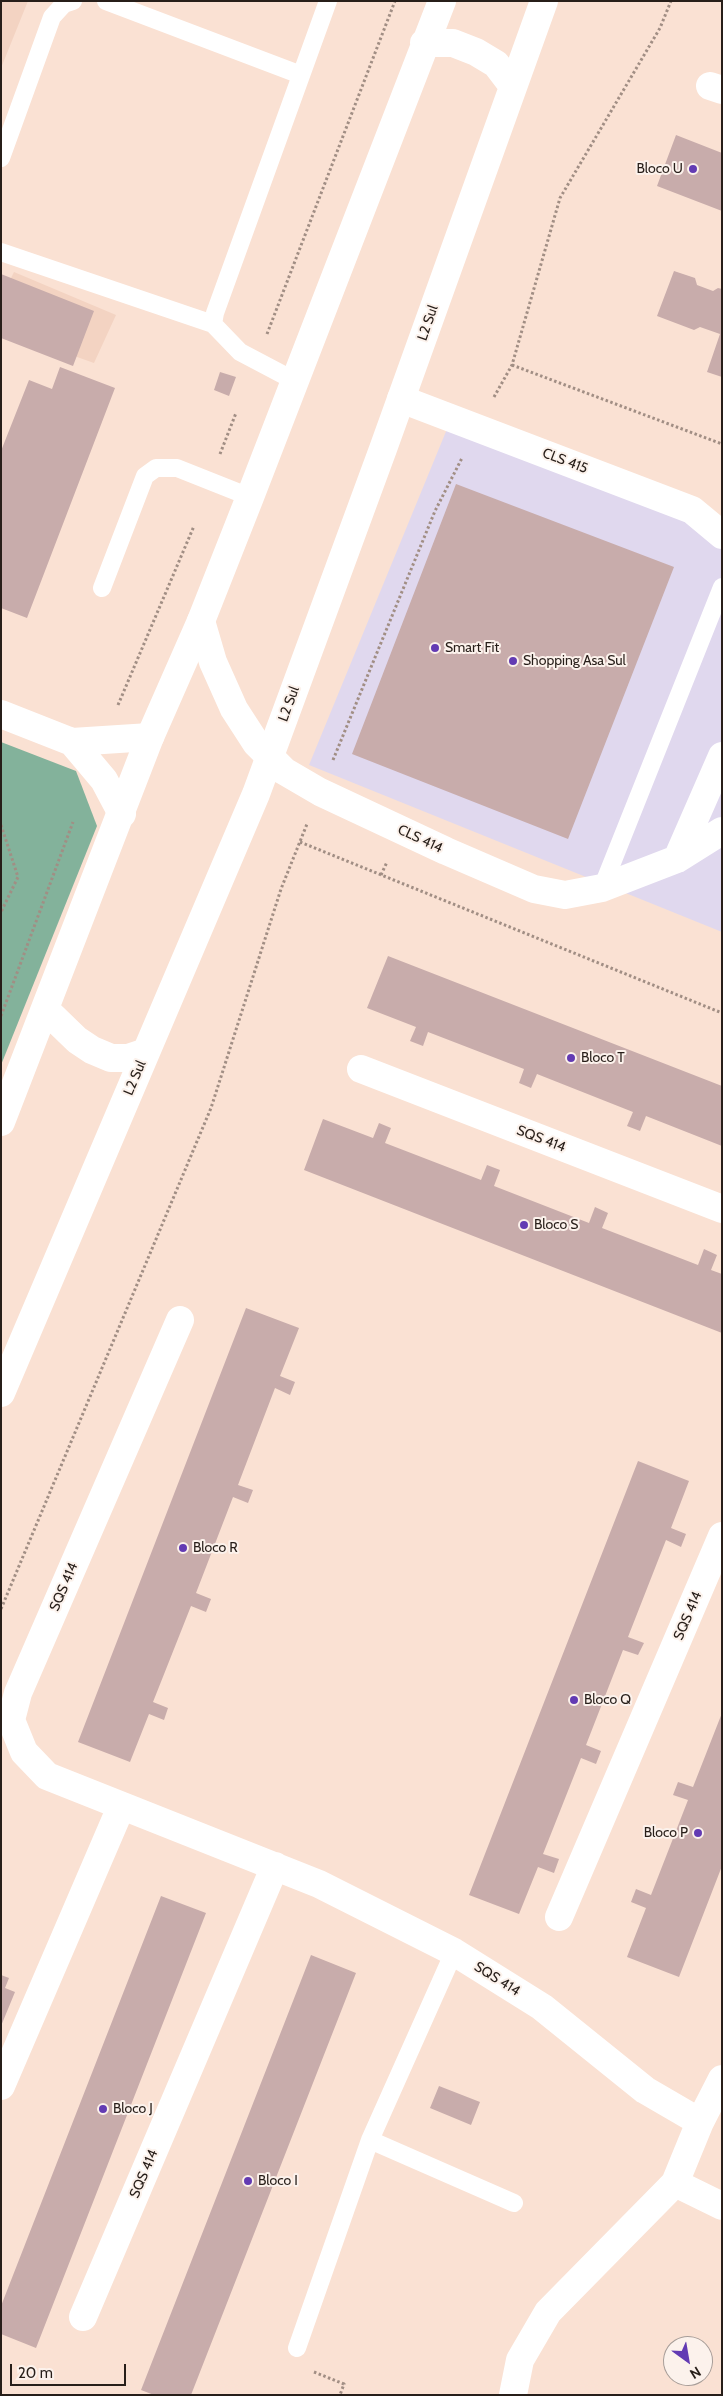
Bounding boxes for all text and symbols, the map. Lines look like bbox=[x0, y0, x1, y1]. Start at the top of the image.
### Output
place label: Bloco U bbox=[637, 161, 683, 177]
marker: Bloco U bbox=[687, 163, 699, 175]
street label: L2 Sul bbox=[414, 303, 442, 343]
street label: CLS 415 bbox=[540, 445, 590, 477]
place label: Smart Fit bbox=[445, 640, 499, 656]
marker: Smart Fit bbox=[429, 642, 441, 654]
place label: Shopping Asa Sul bbox=[523, 653, 626, 669]
marker: Shopping Asa Sul bbox=[507, 655, 519, 667]
street label: L2 Sul bbox=[275, 684, 303, 724]
street label: CLS 414 bbox=[395, 821, 445, 857]
place label: Bloco T bbox=[581, 1050, 625, 1066]
marker: Bloco T bbox=[565, 1052, 577, 1064]
street label: L2 Sul bbox=[120, 1058, 150, 1098]
street label: SQS 414 bbox=[514, 1122, 568, 1156]
place label: Bloco S bbox=[534, 1217, 578, 1233]
marker: Bloco S bbox=[518, 1219, 530, 1231]
place label: Bloco R bbox=[193, 1540, 238, 1556]
marker: Bloco R bbox=[177, 1542, 189, 1554]
street label: SQS 414 bbox=[46, 1560, 82, 1614]
street label: SQS 414 bbox=[670, 1589, 706, 1643]
place label: Bloco Q bbox=[584, 1692, 631, 1708]
marker: Bloco Q bbox=[568, 1694, 580, 1706]
place label: Bloco P bbox=[644, 1825, 688, 1841]
marker: Bloco P bbox=[692, 1827, 704, 1839]
street label: SQS 414 bbox=[471, 1958, 523, 2000]
place label: Bloco J bbox=[113, 2101, 153, 2117]
marker: Bloco J bbox=[97, 2103, 109, 2115]
street label: SQS 414 bbox=[126, 2147, 162, 2201]
place label: Bloco I bbox=[258, 2173, 298, 2189]
marker: Bloco I bbox=[242, 2175, 254, 2187]
north arrow bbox=[663, 2336, 713, 2386]
scale bar bbox=[12, 2354, 129, 2386]
text: N bbox=[686, 2363, 704, 2383]
text: 20 m bbox=[18, 2364, 53, 2382]

